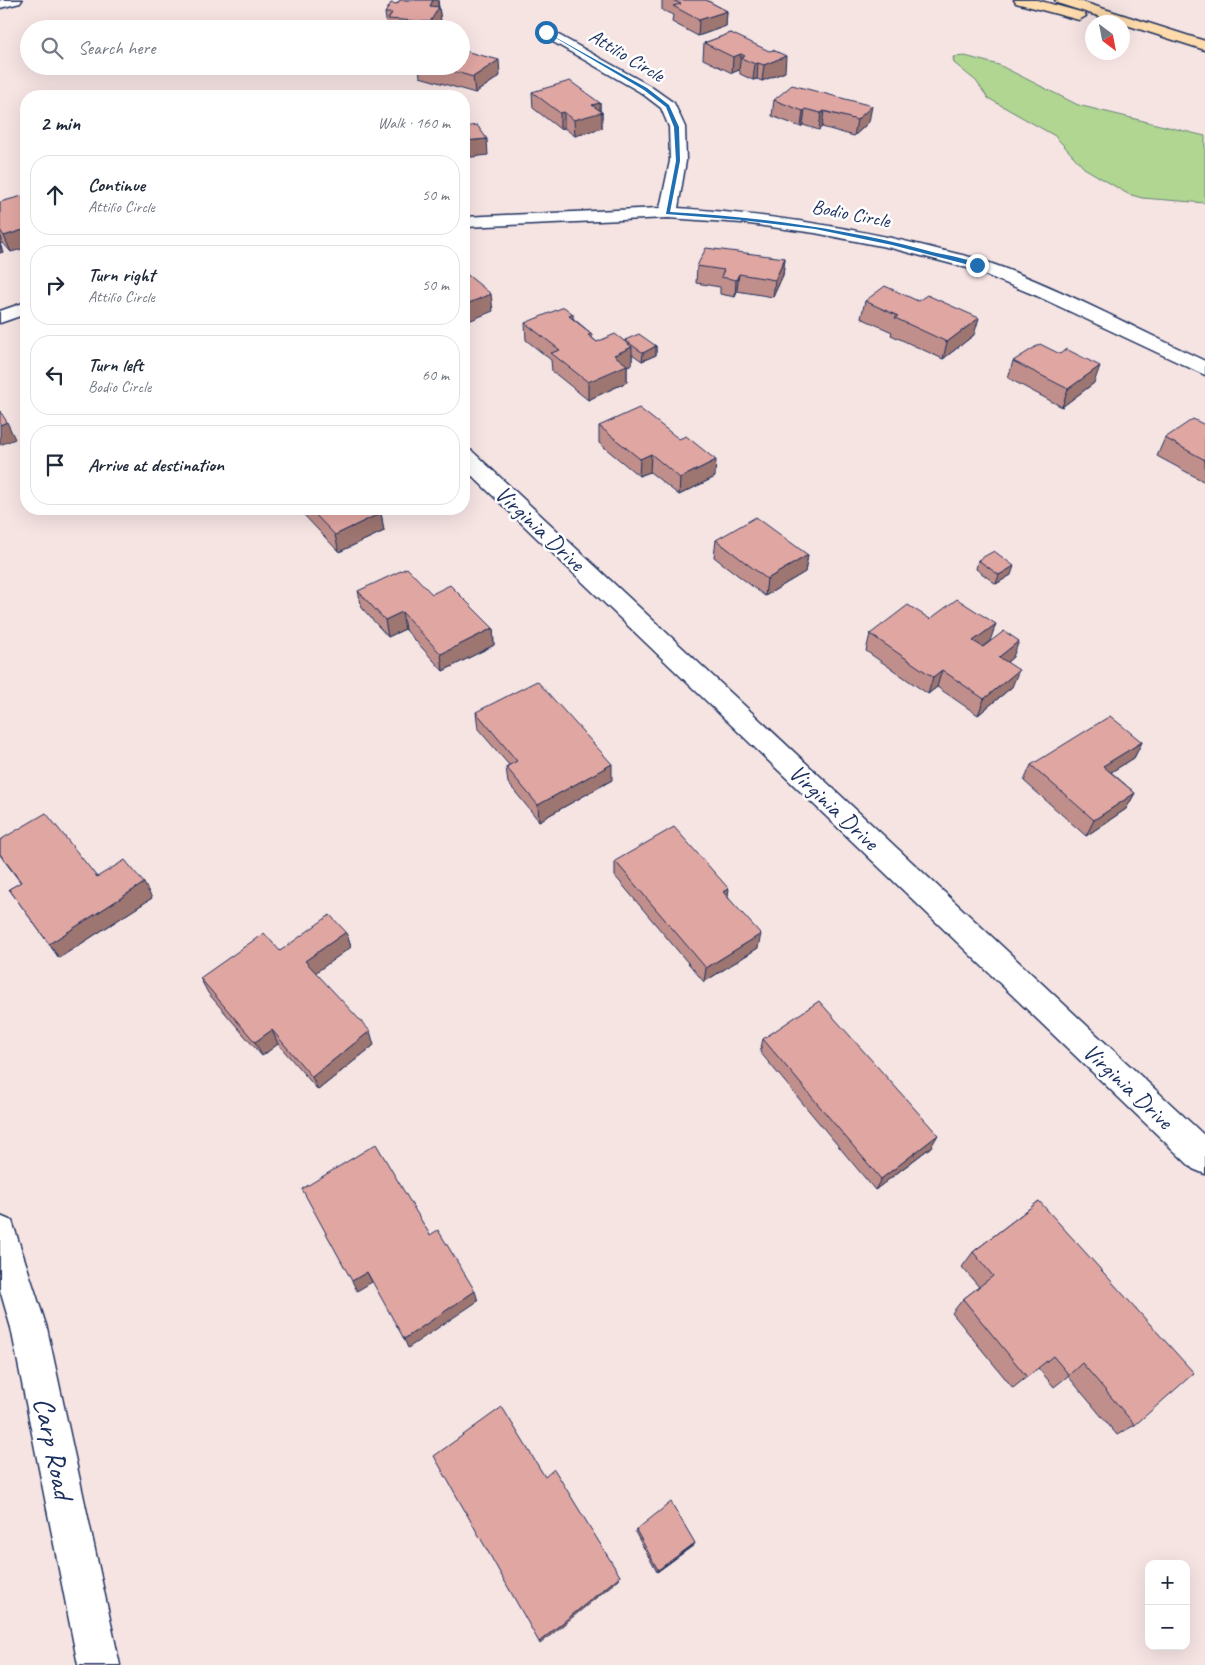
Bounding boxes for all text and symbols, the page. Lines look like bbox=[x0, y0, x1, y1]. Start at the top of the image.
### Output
north arrow bbox=[1085, 15, 1130, 60]
search box bbox=[20, 20, 470, 75]
route start bbox=[535, 21, 558, 44]
street label: Attilio Circle bbox=[585, 23, 670, 88]
icon: search bbox=[38, 34, 66, 62]
text: Search here bbox=[78, 36, 155, 60]
text: 2 min bbox=[40, 110, 80, 136]
text: Walk · 160 m bbox=[378, 113, 450, 133]
text: Continue bbox=[88, 173, 145, 197]
icon: ahead bbox=[41, 181, 69, 209]
text: 50 m bbox=[422, 185, 449, 205]
street label: Bodio Circle bbox=[810, 194, 893, 234]
text: Attilio Circle bbox=[88, 197, 155, 217]
route end bbox=[966, 254, 989, 277]
text: Turn right bbox=[88, 263, 155, 287]
icon: right bbox=[41, 271, 69, 299]
text: 50 m bbox=[422, 275, 449, 295]
text: Attilio Circle bbox=[88, 287, 155, 307]
text: Turn left bbox=[88, 353, 143, 377]
icon: left bbox=[41, 361, 69, 389]
text: 60 m bbox=[422, 365, 449, 385]
text: Bodio Circle bbox=[88, 377, 151, 397]
icon: arrive bbox=[41, 451, 69, 479]
text: Arrive at destination bbox=[88, 453, 224, 477]
street label: Virginia Drive bbox=[489, 479, 593, 579]
street label: Virginia Drive bbox=[783, 758, 887, 858]
street label: Virginia Drive bbox=[1077, 1037, 1181, 1137]
street label: Carp Road bbox=[25, 1394, 83, 1507]
map controls bbox=[1145, 1560, 1190, 1650]
button: + bbox=[1145, 1560, 1190, 1605]
button: − bbox=[1145, 1605, 1190, 1650]

